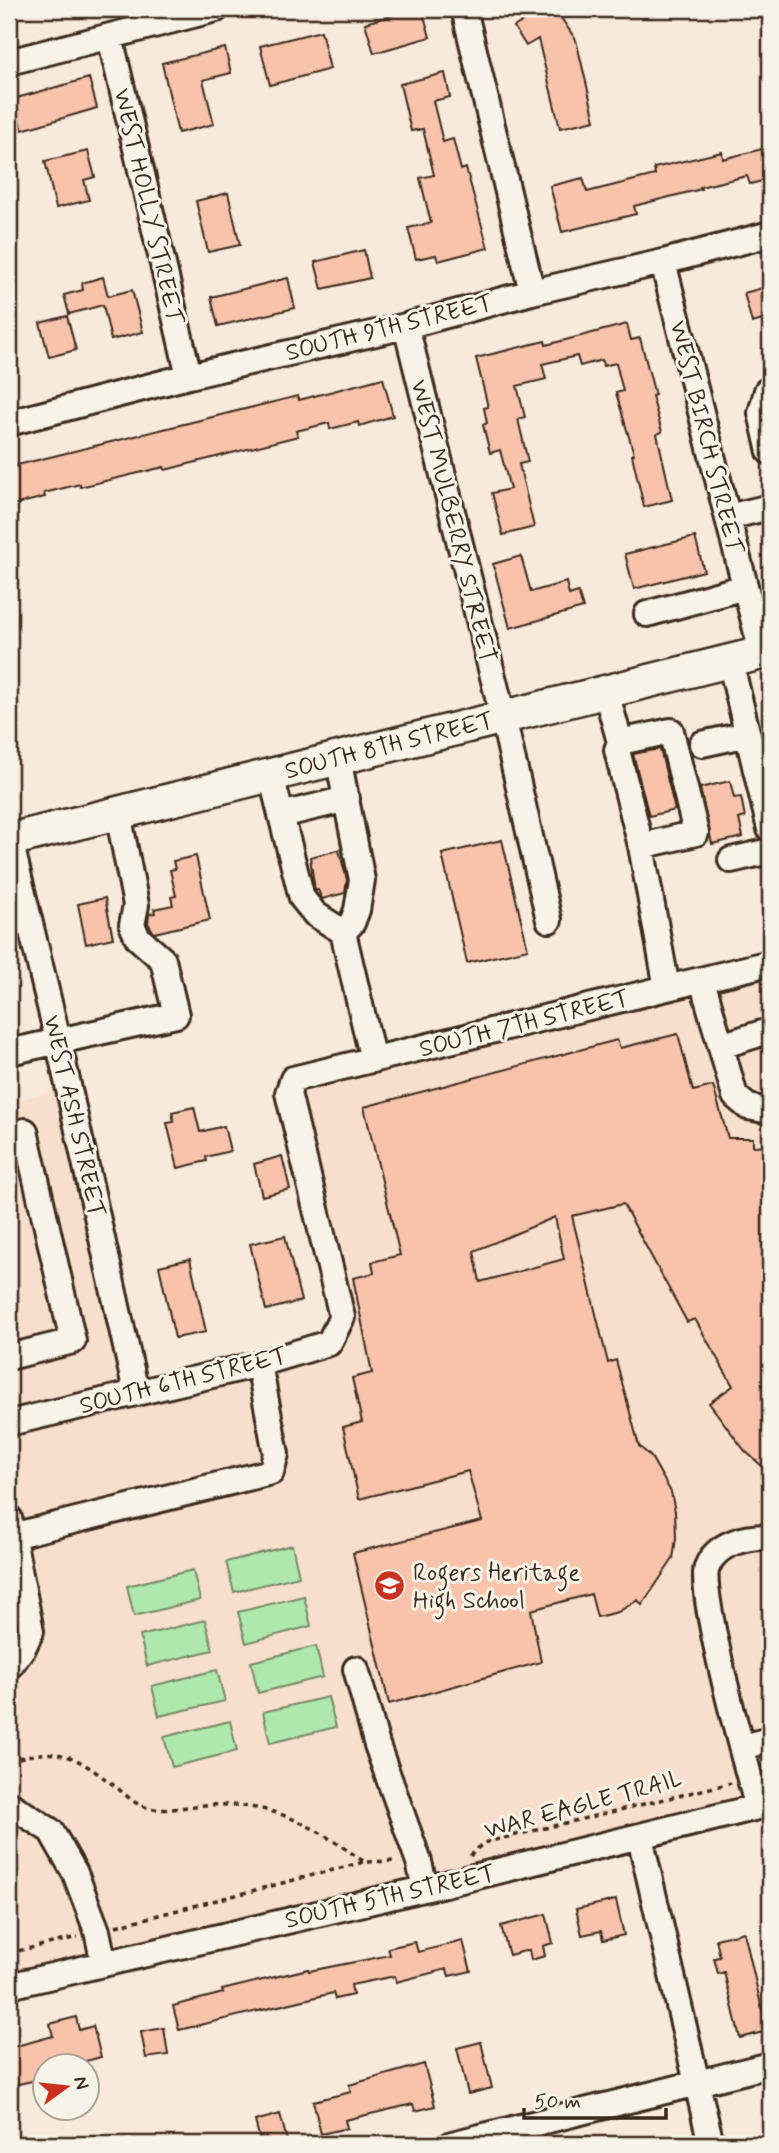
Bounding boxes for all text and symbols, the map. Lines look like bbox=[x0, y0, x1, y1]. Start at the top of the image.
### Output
street label: WEST HOLLY STREET bbox=[105, 86, 190, 328]
street label: SOUTH 9TH STREET bbox=[283, 288, 496, 369]
street label: WEST BIRCH STREET bbox=[662, 318, 750, 558]
street label: WEST MULBERRY STREET bbox=[402, 377, 503, 666]
street label: SOUTH 8TH STREET bbox=[282, 706, 497, 787]
street label: SOUTH 7TH STREET bbox=[416, 983, 633, 1066]
street label: WEST ASH STREET bbox=[35, 1012, 112, 1220]
street label: SOUTH 6TH STREET bbox=[76, 1341, 290, 1422]
place label: Rogers Heritage High School bbox=[413, 1558, 580, 1620]
school or university icon: Rogers Heritage High School bbox=[373, 1569, 407, 1603]
street label: WAR EAGLE TRAIL bbox=[481, 1764, 686, 1847]
street label: SOUTH 5TH STREET bbox=[282, 1858, 499, 1937]
north arrow bbox=[32, 2052, 102, 2122]
text: N bbox=[67, 2074, 95, 2092]
scale bar bbox=[524, 2076, 665, 2120]
text: 50 m bbox=[534, 2088, 581, 2116]

